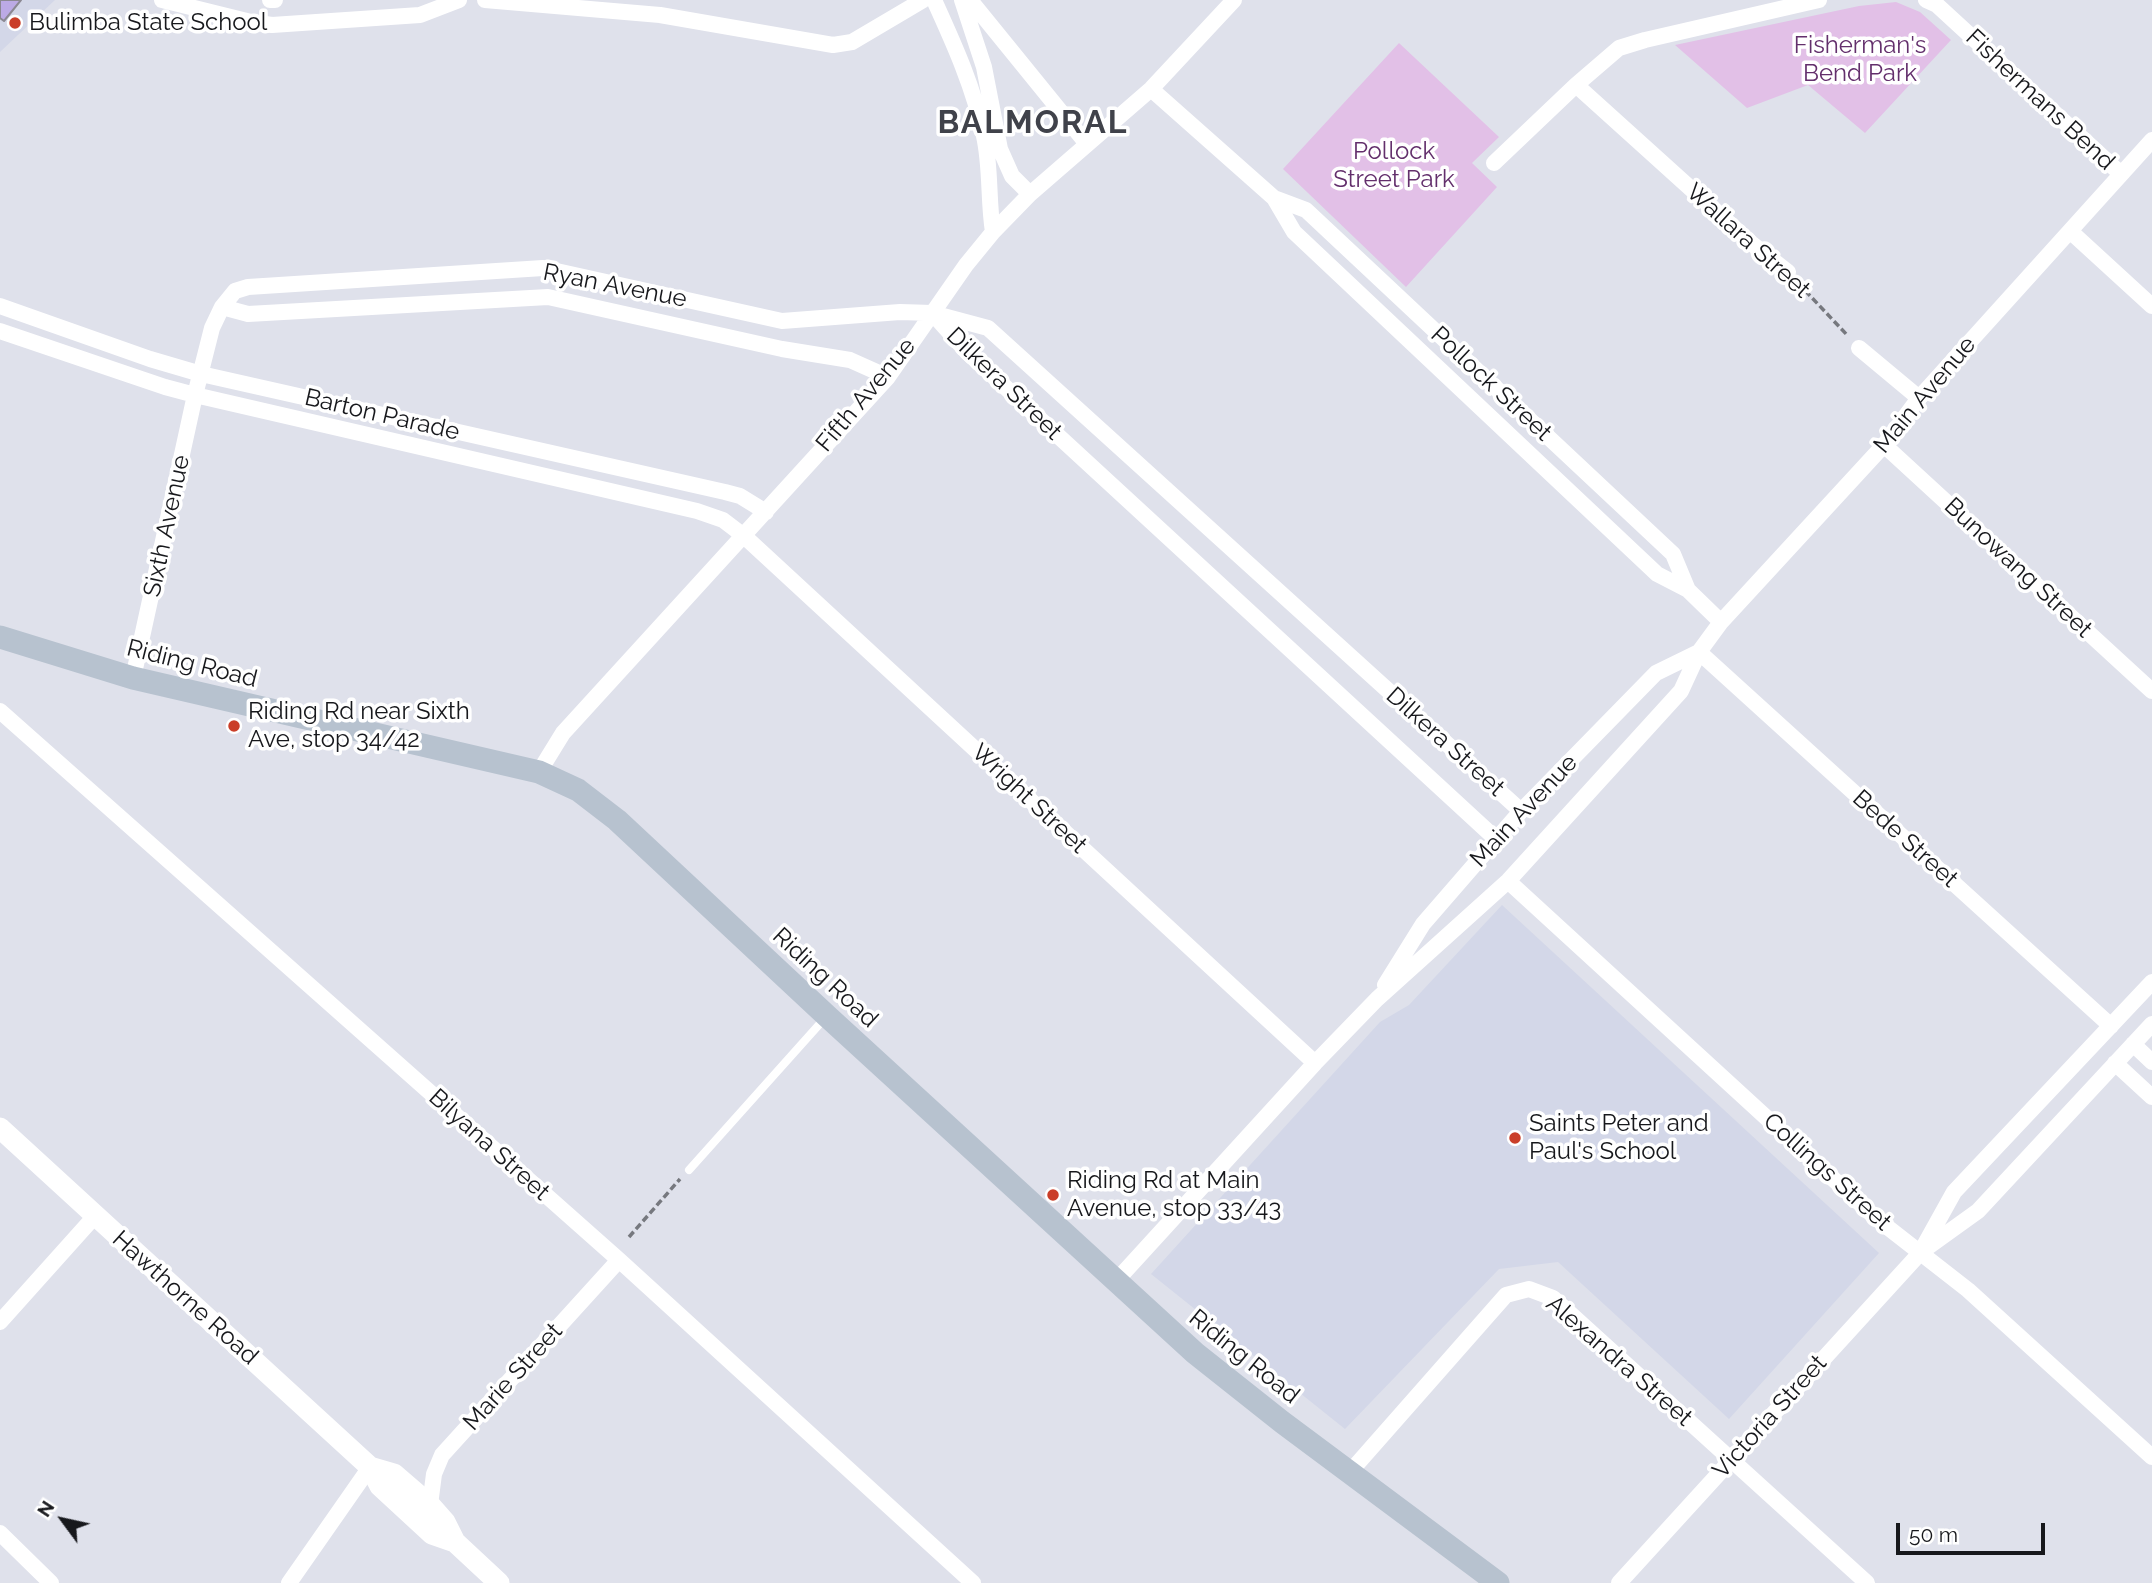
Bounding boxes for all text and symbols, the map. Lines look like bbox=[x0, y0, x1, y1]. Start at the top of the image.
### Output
place label: Bulimba State School bbox=[29, 9, 267, 37]
marker: Bulimba State School bbox=[7, 15, 23, 31]
street label: Fishermans Bend bbox=[1959, 24, 2121, 176]
park label: Fisherman's Bend Park bbox=[1794, 32, 1926, 88]
district label: BALMORAL bbox=[939, 104, 1127, 142]
park label: Pollock Street Park bbox=[1333, 138, 1455, 194]
street label: Wallara Street bbox=[1680, 178, 1816, 304]
street label: Ryan Avenue bbox=[541, 258, 689, 314]
street label: Pollock Street bbox=[1425, 321, 1557, 447]
street label: Dilkera Street bbox=[940, 322, 1068, 446]
street label: Main Avenue bbox=[1868, 331, 1982, 459]
street label: Fifth Avenue bbox=[810, 332, 922, 458]
street label: Barton Parade bbox=[302, 383, 462, 447]
street label: Sixth Avenue bbox=[138, 452, 196, 600]
street label: Bunowang Street bbox=[1938, 492, 2098, 644]
street label: Riding Road bbox=[124, 634, 260, 694]
street label: Dilkera Street bbox=[1380, 681, 1510, 803]
place label: Riding Rd near Sixth Ave, stop 34/42 bbox=[248, 698, 470, 754]
marker: Riding Rd near Sixth Ave, stop 34/42 bbox=[226, 718, 242, 734]
street label: Wright Street bbox=[965, 738, 1093, 860]
street label: Main Avenue bbox=[1465, 749, 1583, 873]
street label: Bede Street bbox=[1846, 784, 1964, 894]
street label: Riding Road bbox=[766, 922, 884, 1034]
street label: Bilyana Street bbox=[423, 1083, 555, 1207]
street label: Collings Street bbox=[1757, 1107, 1897, 1237]
place label: Saints Peter and Paul's School bbox=[1529, 1110, 1709, 1166]
marker: Saints Peter and Paul's School bbox=[1507, 1130, 1523, 1146]
place label: Riding Rd at Main Avenue, stop 33/43 bbox=[1067, 1167, 1281, 1223]
marker: Riding Rd at Main Avenue, stop 33/43 bbox=[1045, 1187, 1061, 1203]
street label: Hawthorne Road bbox=[106, 1225, 264, 1371]
street label: Alexandra Street bbox=[1540, 1290, 1698, 1432]
street label: Riding Road bbox=[1183, 1304, 1305, 1410]
street label: Marie Street bbox=[457, 1317, 569, 1437]
street label: Victoria Street bbox=[1707, 1349, 1833, 1485]
north arrow bbox=[28, 1485, 98, 1555]
text: N bbox=[32, 1496, 59, 1521]
scale bar bbox=[1900, 1510, 2049, 1554]
text: 50 m bbox=[1909, 1522, 1958, 1547]

